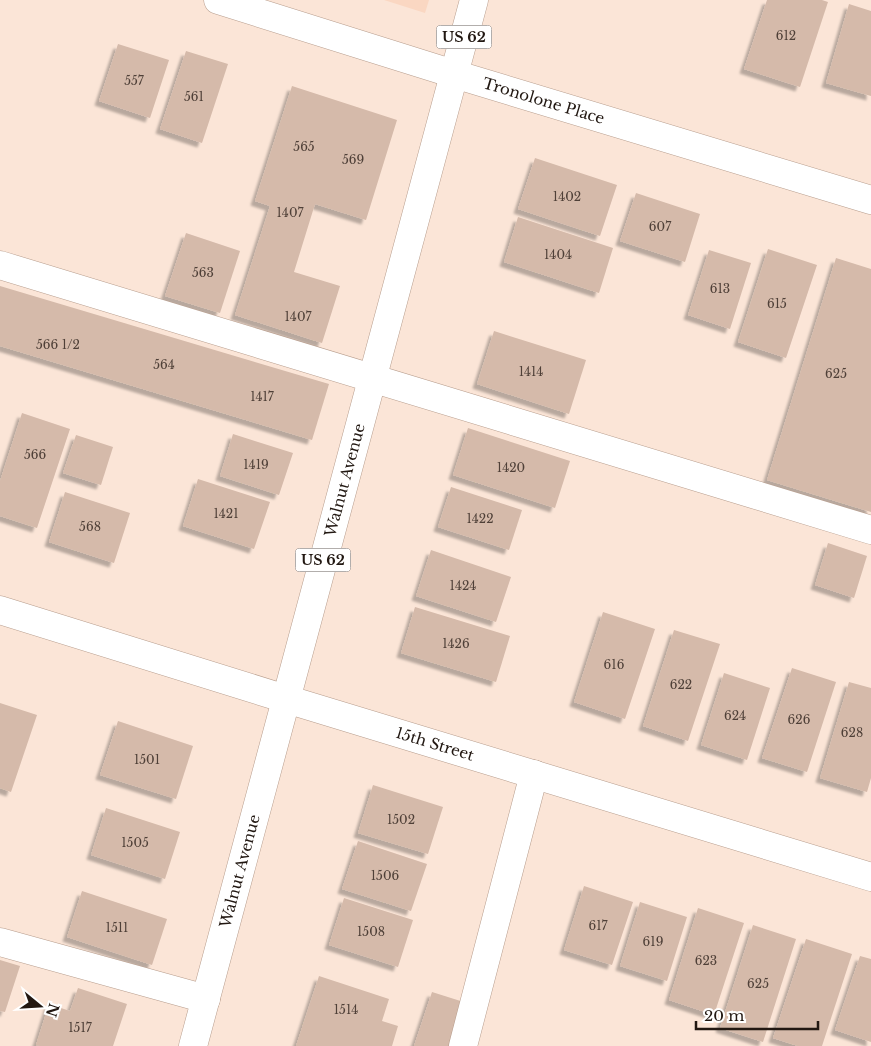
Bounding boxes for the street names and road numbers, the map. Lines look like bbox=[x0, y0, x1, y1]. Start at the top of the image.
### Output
road number: US 62 bbox=[436, 26, 492, 48]
street label: Tronolone Place bbox=[481, 73, 607, 128]
street label: Walnut Avenue bbox=[320, 421, 369, 540]
road number: US 62 bbox=[296, 548, 350, 572]
street label: 15th Street bbox=[394, 723, 477, 765]
street label: Walnut Avenue bbox=[215, 812, 264, 931]

